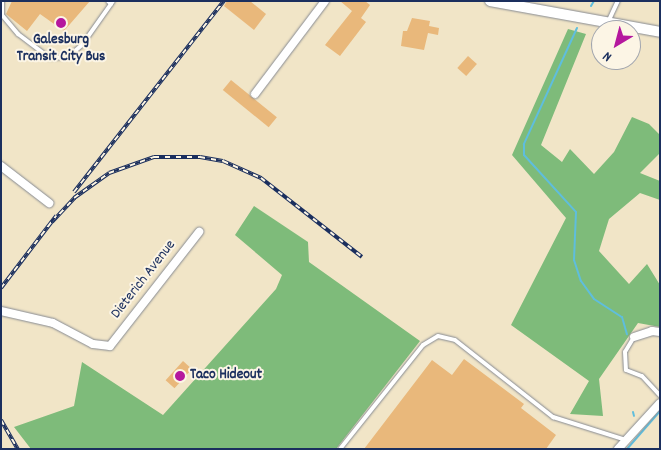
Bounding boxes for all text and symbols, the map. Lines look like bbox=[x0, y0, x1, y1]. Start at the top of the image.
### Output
marker: Galesburg Transit City Bus bbox=[55, 17, 67, 29]
north arrow bbox=[591, 20, 641, 70]
place label: Galesburg Transit City Bus bbox=[17, 31, 105, 66]
text: N bbox=[599, 46, 616, 66]
street label: Dieterich Avenue bbox=[108, 237, 180, 323]
place label: Taco Hideout bbox=[190, 367, 262, 385]
marker: Taco Hideout bbox=[174, 370, 186, 382]

